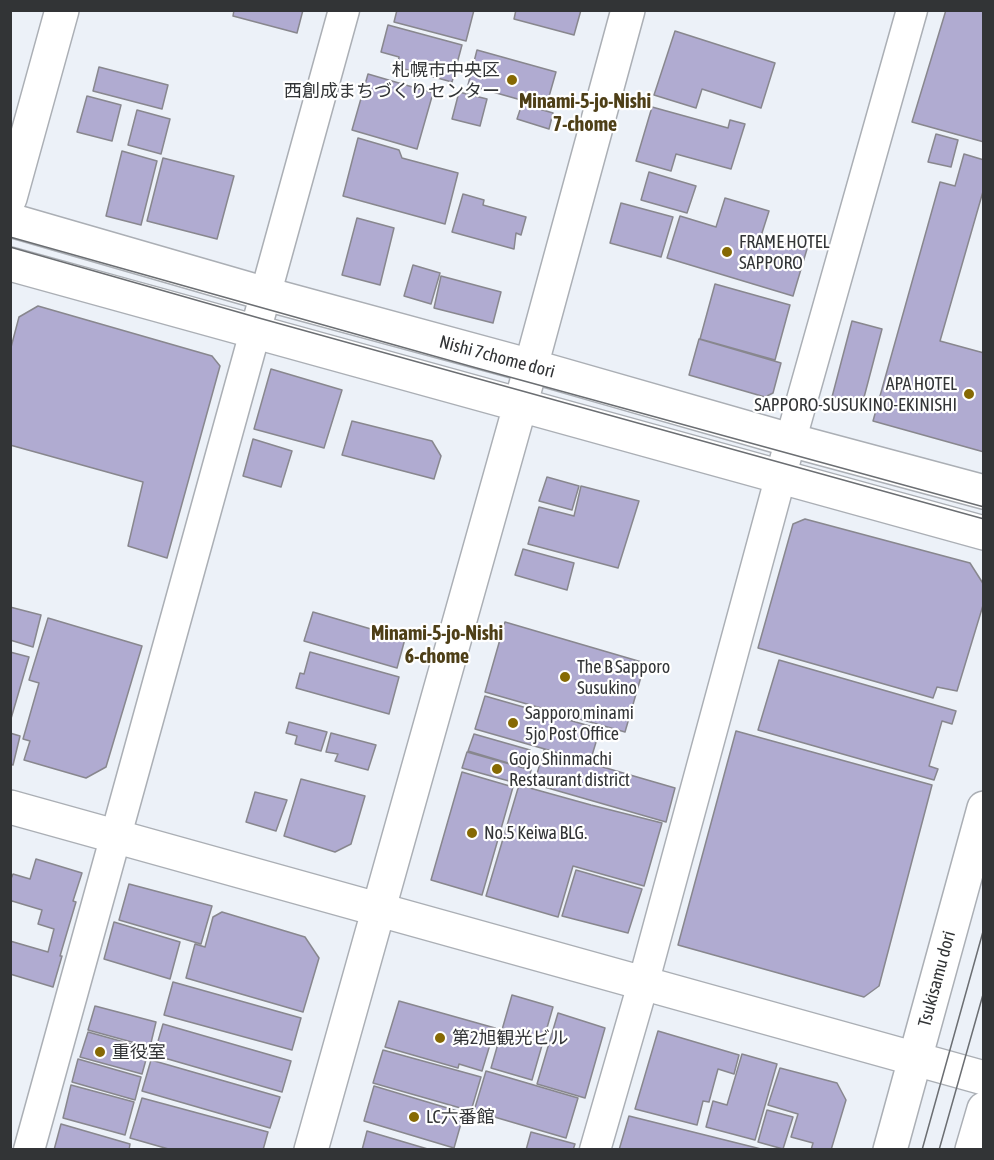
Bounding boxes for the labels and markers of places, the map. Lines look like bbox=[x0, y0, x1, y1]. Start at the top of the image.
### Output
place label: 札幌市中央区 西創成まちづくりセンター bbox=[284, 59, 500, 101]
marker: 札幌市中央区 西創成まちづくりセンター bbox=[505, 73, 519, 87]
place label: FRAME HOTEL SAPPORO bbox=[739, 231, 829, 274]
marker: FRAME HOTEL SAPPORO bbox=[720, 245, 734, 259]
place label: APA HOTEL SAPPORO-SUSUKINO-EKINISHI bbox=[754, 373, 957, 416]
marker: APA HOTEL SAPPORO-SUSUKINO-EKINISHI bbox=[962, 387, 976, 401]
place label: The B Sapporo Susukino bbox=[577, 656, 670, 698]
marker: The B Sapporo Susukino bbox=[558, 670, 572, 684]
place label: Sapporo minami 5jo Post Office bbox=[525, 702, 634, 744]
marker: Sapporo minami 5jo Post Office bbox=[506, 716, 520, 730]
place label: Gojo Shinmachi Restaurant district bbox=[509, 748, 630, 790]
marker: Gojo Shinmachi Restaurant district bbox=[490, 762, 504, 776]
place label: No.5 Keiwa BLG. bbox=[484, 822, 587, 844]
marker: No.5 Keiwa BLG. bbox=[465, 826, 479, 840]
place label: 第2旭観光ビル bbox=[452, 1027, 568, 1049]
marker: 第2旭観光ビル bbox=[433, 1031, 447, 1045]
place label: 重役室 bbox=[112, 1041, 166, 1063]
marker: 重役室 bbox=[93, 1045, 107, 1059]
place label: LC六番館 bbox=[426, 1106, 495, 1128]
marker: LC六番館 bbox=[407, 1110, 421, 1124]

